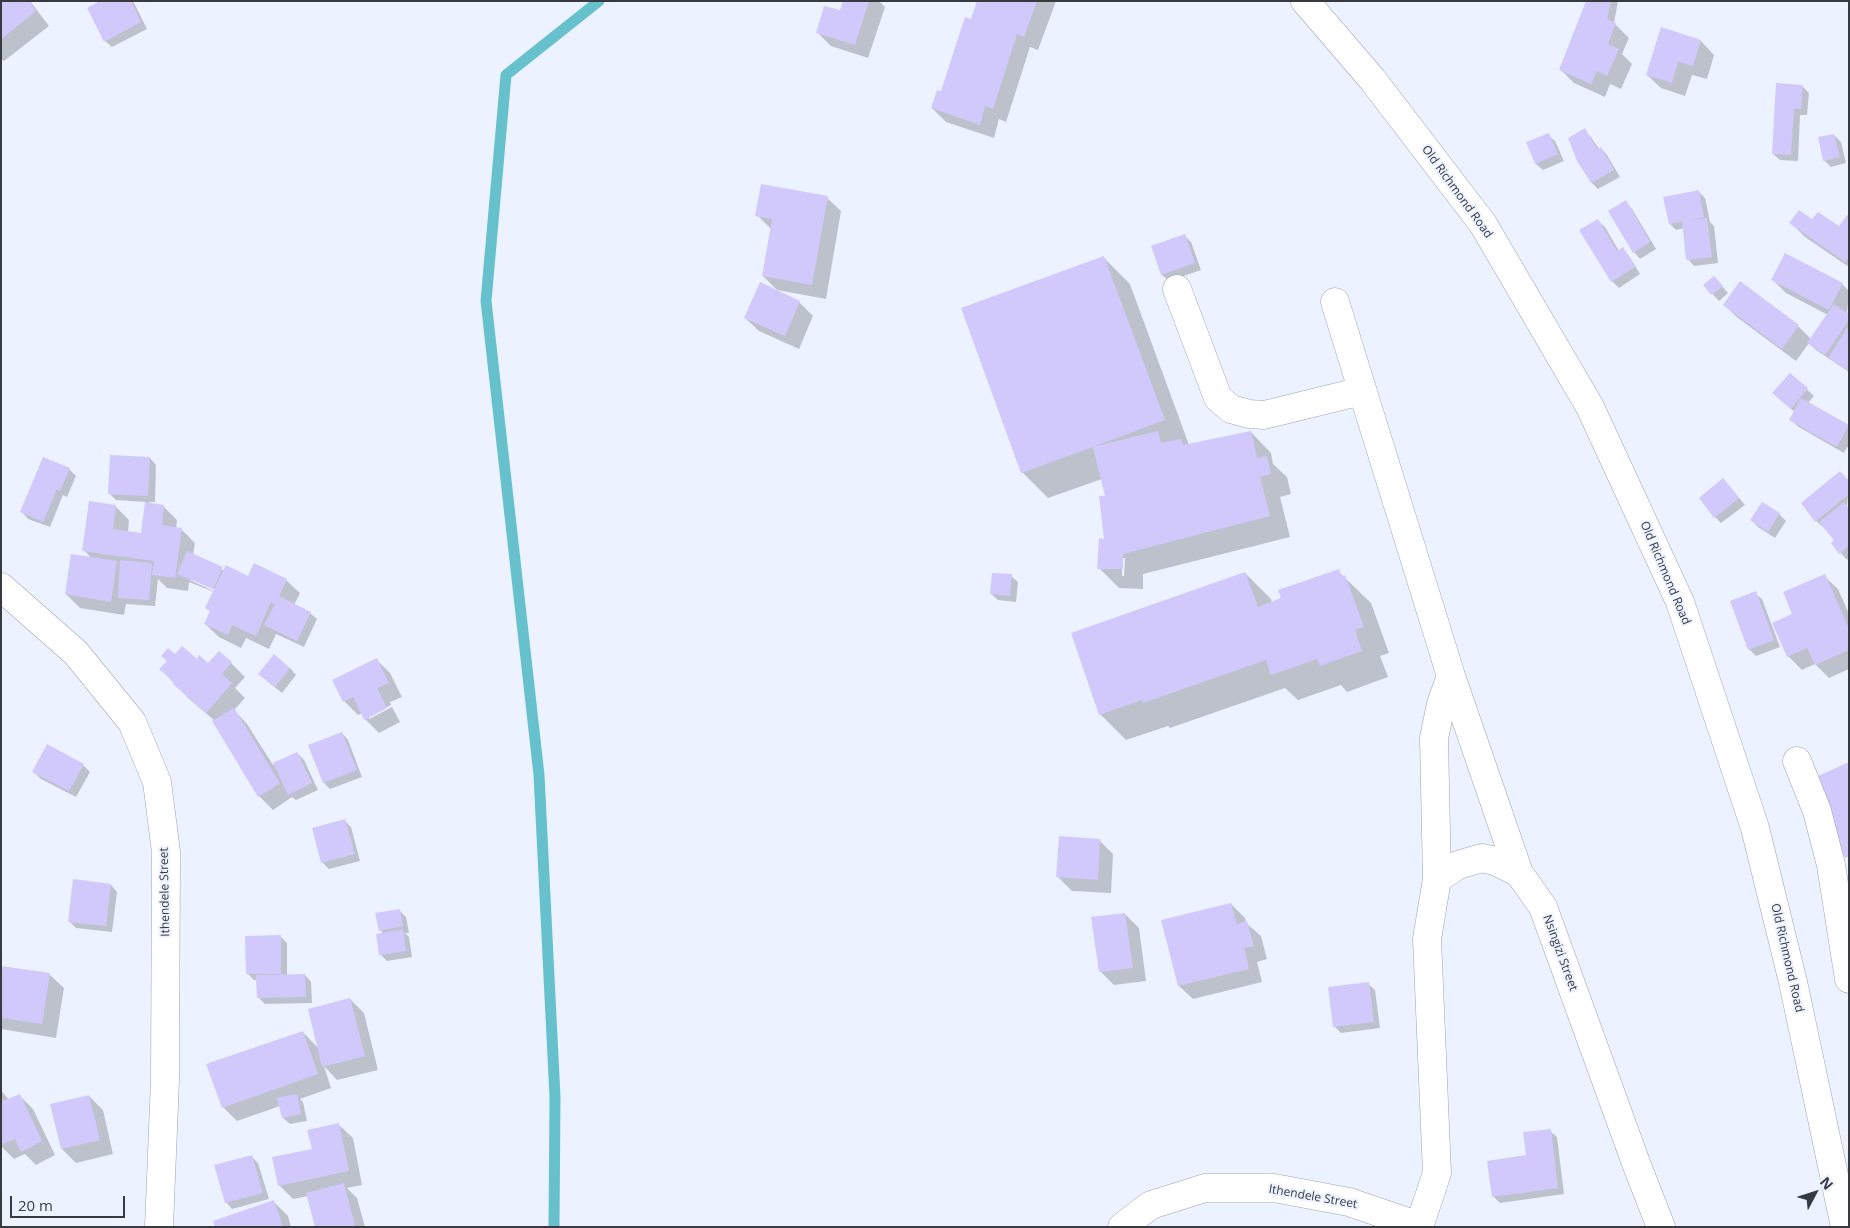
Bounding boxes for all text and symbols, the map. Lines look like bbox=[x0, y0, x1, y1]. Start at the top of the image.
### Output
street label: Old Richmond Road bbox=[1419, 143, 1495, 241]
street label: Old Richmond Road bbox=[1637, 519, 1693, 627]
street label: Ithendele Street bbox=[157, 847, 173, 937]
street label: Old Richmond Road bbox=[1767, 902, 1807, 1014]
street label: Nsingizi Street bbox=[1540, 913, 1580, 993]
north arrow bbox=[1790, 1168, 1840, 1218]
text: N bbox=[1816, 1173, 1838, 1194]
street label: Ithendele Street bbox=[1268, 1182, 1358, 1212]
scale bar bbox=[12, 1186, 128, 1218]
text: 20 m bbox=[18, 1195, 53, 1215]

